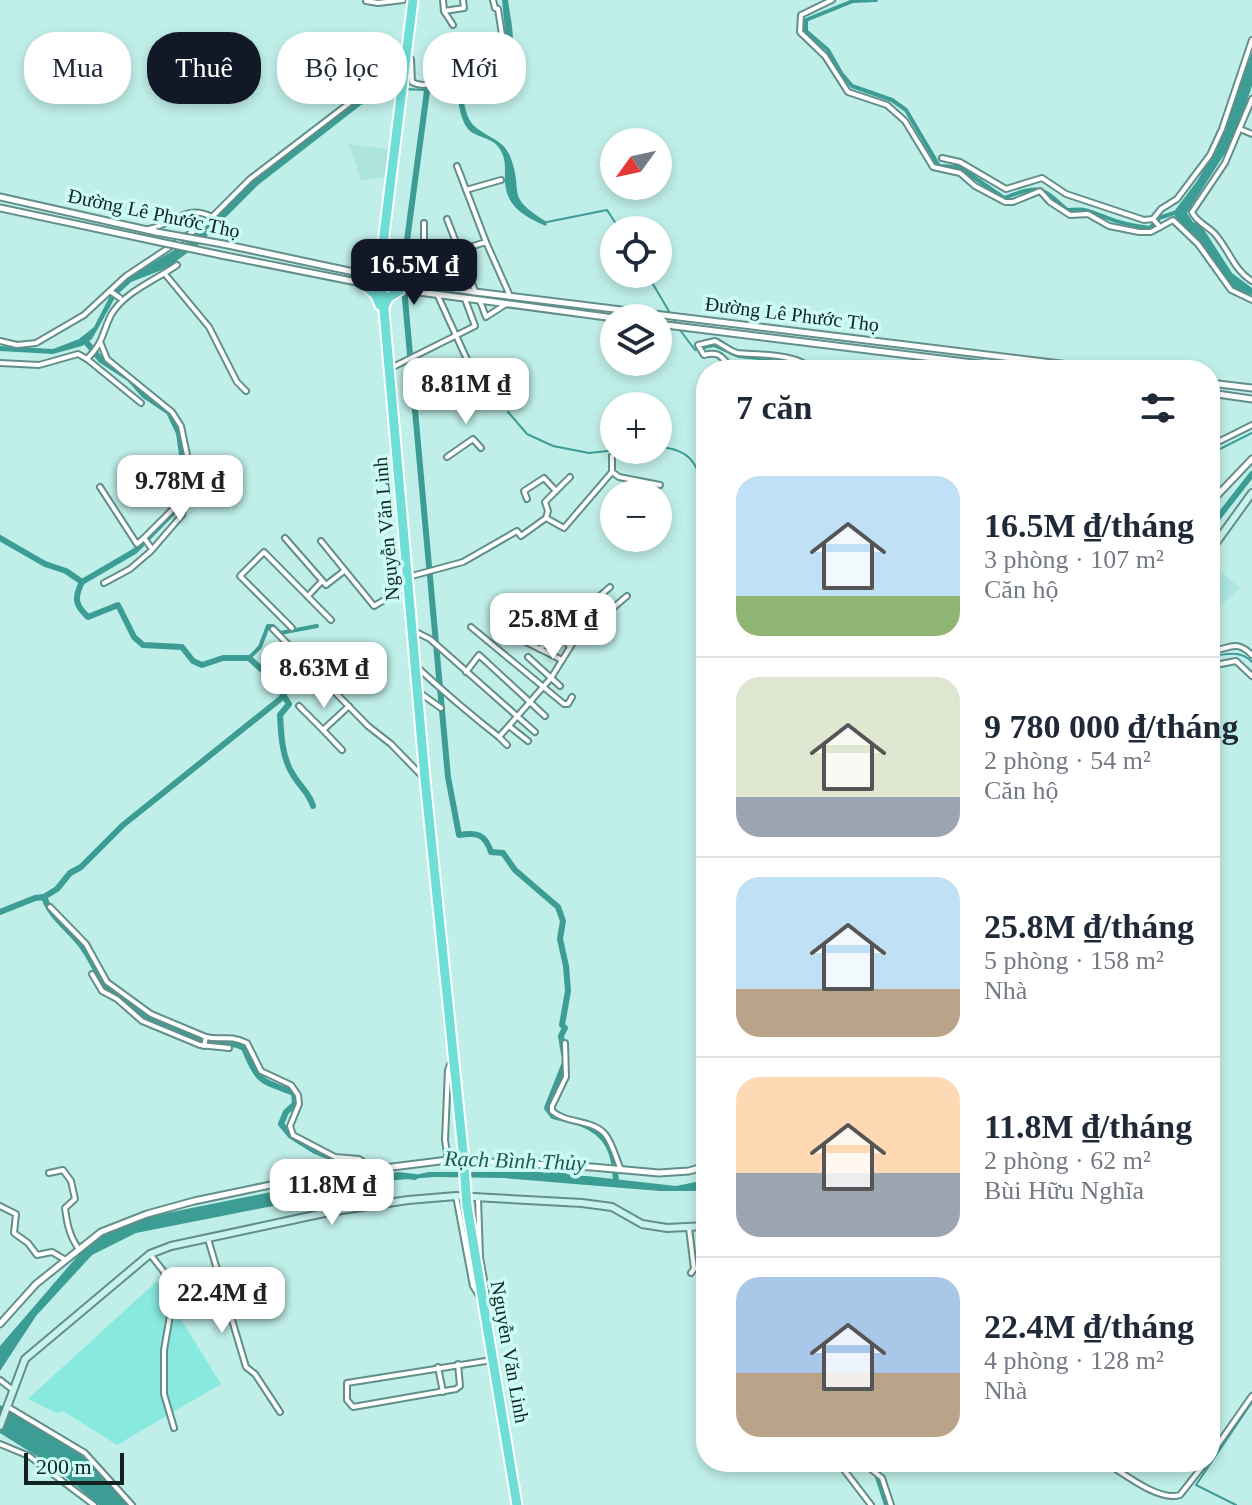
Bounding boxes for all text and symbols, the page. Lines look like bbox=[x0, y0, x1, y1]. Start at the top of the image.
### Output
chip: Mua bbox=[24, 32, 131, 104]
chip: Thuê bbox=[147, 32, 261, 104]
chip: Bộ lọc bbox=[277, 32, 407, 104]
chip: Mới bbox=[423, 32, 526, 104]
north arrow bbox=[600, 128, 672, 200]
map controls bbox=[600, 128, 672, 552]
street label: Đường Lê Phước Thọ bbox=[66, 184, 242, 243]
button: locate bbox=[600, 216, 672, 288]
pin: 16.5M ₫ bbox=[340, 239, 488, 307]
text: 16.5M ₫ bbox=[369, 250, 459, 279]
street label: Đường Lê Phước Thọ bbox=[704, 292, 880, 337]
button: layers bbox=[600, 304, 672, 376]
pin: 8.81M ₫ bbox=[392, 358, 540, 426]
text: 8.81M ₫ bbox=[421, 369, 511, 398]
icon: filters bbox=[1136, 386, 1180, 430]
text: 7 căn bbox=[736, 389, 813, 426]
button: + bbox=[600, 392, 672, 464]
pin: 9.78M ₫ bbox=[106, 455, 254, 523]
street label: Nguyễn Văn Linh bbox=[369, 456, 404, 602]
text: 9.78M ₫ bbox=[135, 466, 225, 495]
button: − bbox=[600, 480, 672, 552]
text: 16.5M ₫/tháng bbox=[984, 507, 1194, 544]
icon: home bbox=[800, 508, 896, 604]
text: 3 phòng · 107 m² bbox=[984, 545, 1164, 574]
text: Căn hộ bbox=[984, 575, 1058, 604]
pin: 25.8M ₫ bbox=[479, 593, 627, 661]
text: 25.8M ₫ bbox=[508, 604, 598, 633]
pin: 8.63M ₫ bbox=[250, 642, 398, 710]
text: 8.63M ₫ bbox=[279, 653, 369, 682]
text: 9 780 000 ₫/tháng bbox=[984, 708, 1239, 745]
icon: home bbox=[800, 709, 896, 805]
text: 2 phòng · 54 m² bbox=[984, 746, 1151, 775]
text: Căn hộ bbox=[984, 776, 1058, 805]
text: 25.8M ₫/tháng bbox=[984, 908, 1194, 945]
icon: home bbox=[800, 909, 896, 1005]
text: 5 phòng · 158 m² bbox=[984, 946, 1164, 975]
text: Nhà bbox=[984, 976, 1027, 1005]
text: 11.8M ₫/tháng bbox=[984, 1108, 1192, 1145]
icon: home bbox=[800, 1109, 896, 1205]
water label: Rạch Bình Thủy bbox=[443, 1145, 586, 1175]
text: 2 phòng · 62 m² bbox=[984, 1146, 1151, 1175]
pin: 11.8M ₫ bbox=[258, 1159, 406, 1227]
text: 11.8M ₫ bbox=[288, 1170, 376, 1199]
text: Bùi Hữu Nghĩa bbox=[984, 1176, 1144, 1205]
pin: 22.4M ₫ bbox=[148, 1267, 296, 1335]
text: 22.4M ₫ bbox=[177, 1278, 267, 1307]
street label: Nguyễn Văn Linh bbox=[486, 1279, 533, 1425]
text: 22.4M ₫/tháng bbox=[984, 1308, 1194, 1345]
icon: home bbox=[800, 1309, 896, 1405]
text: 4 phòng · 128 m² bbox=[984, 1346, 1164, 1375]
text: Nhà bbox=[984, 1376, 1027, 1405]
scale bar bbox=[24, 1449, 124, 1485]
text: 200 m bbox=[36, 1454, 92, 1479]

